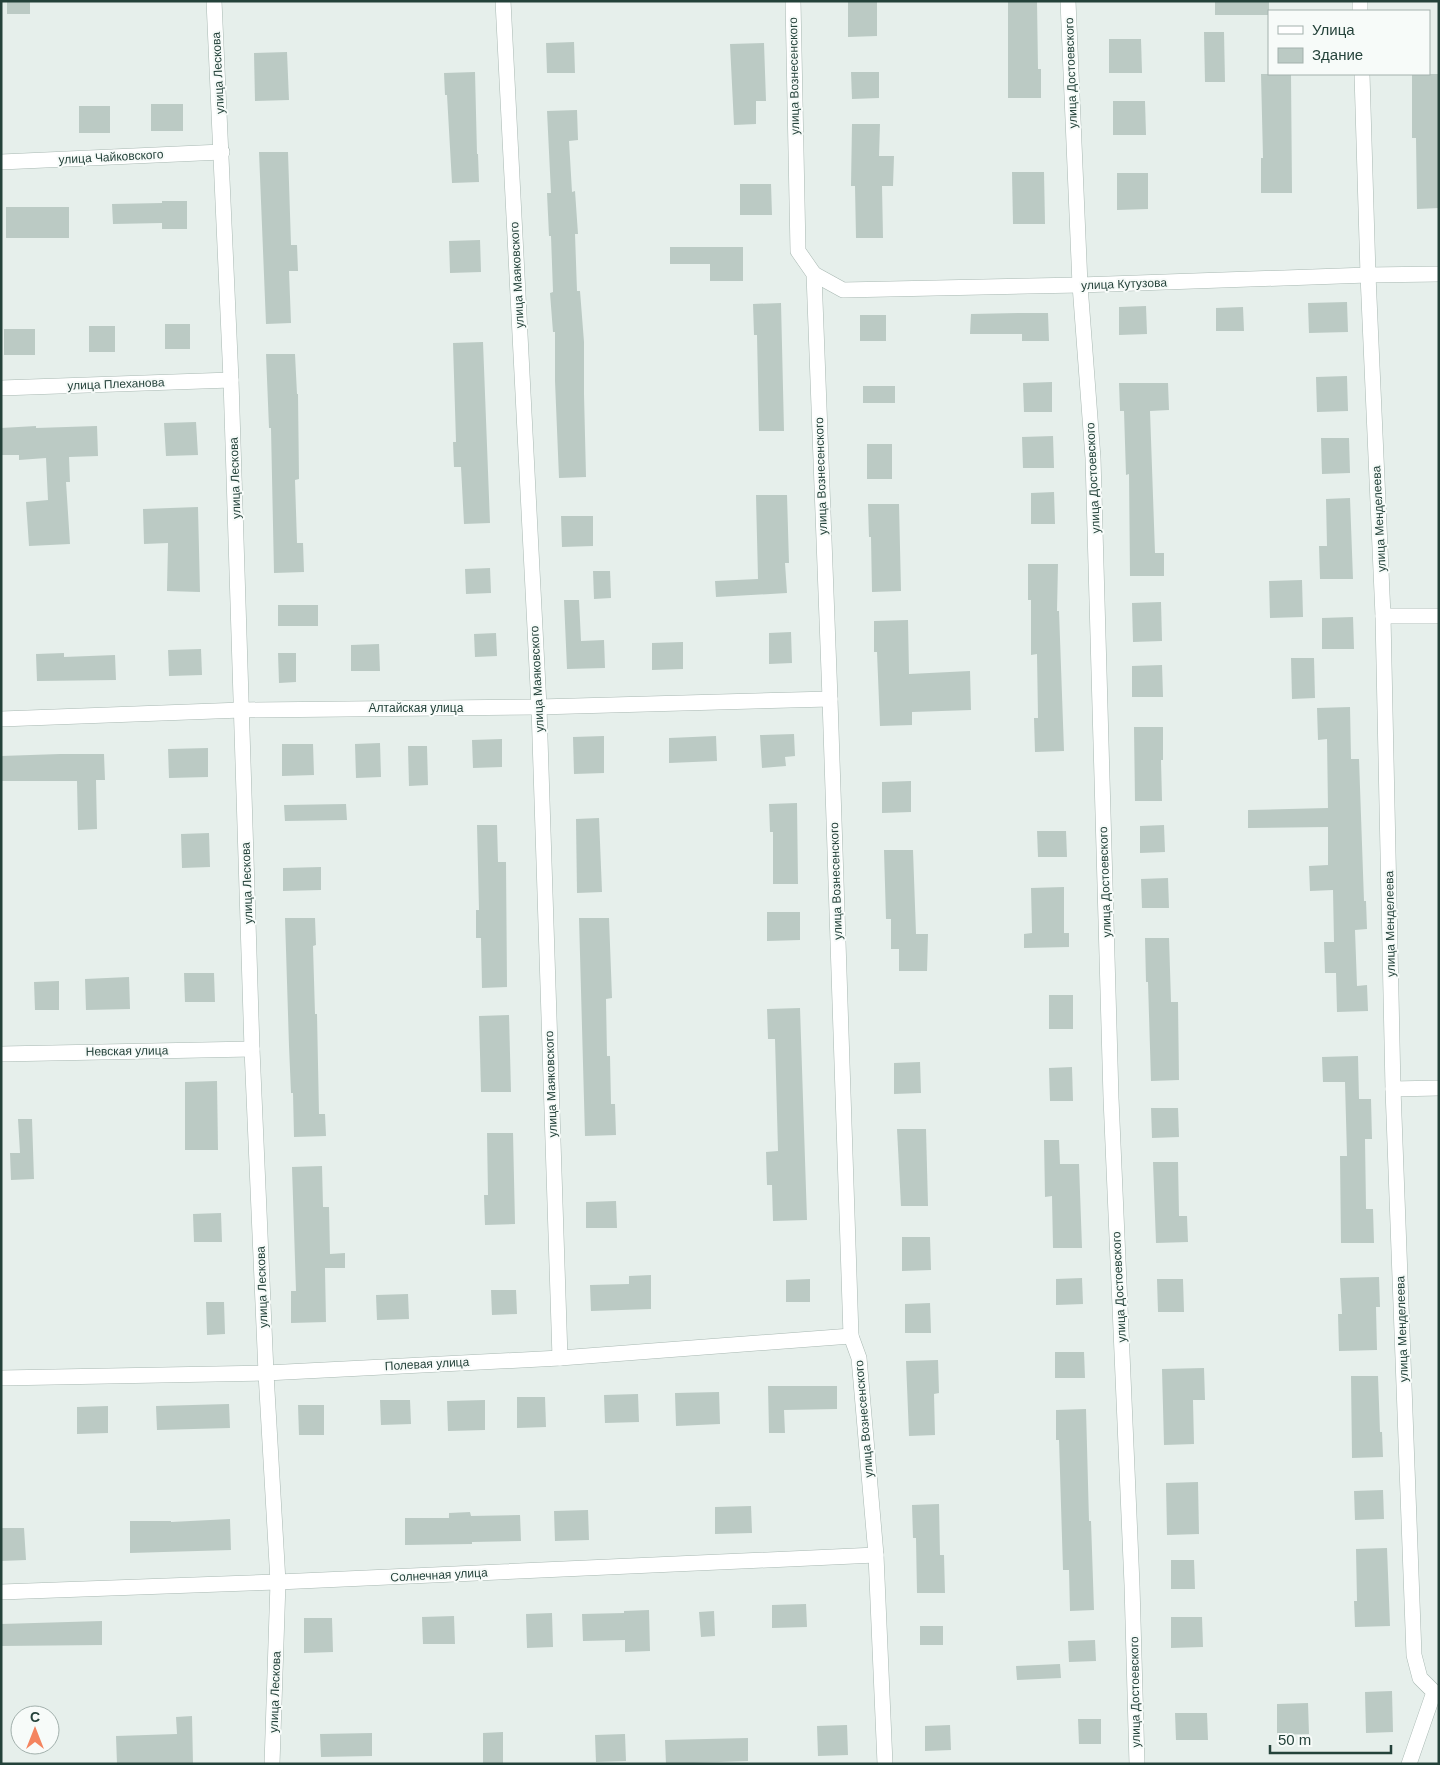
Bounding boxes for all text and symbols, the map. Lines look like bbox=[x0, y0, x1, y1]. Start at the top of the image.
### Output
legend bbox=[1268, 10, 1430, 75]
street label: улица Вознесенского bbox=[786, 17, 802, 135]
street label: улица Достоевского bbox=[1062, 17, 1080, 129]
text: Улица bbox=[1312, 21, 1355, 38]
street label: улица Лескова bbox=[209, 31, 227, 114]
text: Здание bbox=[1312, 46, 1363, 63]
street label: улица Чайковского bbox=[58, 147, 164, 167]
street label: улица Маяковского bbox=[507, 221, 527, 329]
street label: улица Кутузова bbox=[1081, 275, 1167, 292]
street label: улица Плеханова bbox=[67, 375, 165, 393]
street label: улица Вознесенского bbox=[812, 417, 830, 535]
street label: улица Достоевского bbox=[1083, 422, 1103, 534]
street label: улица Лескова bbox=[227, 437, 243, 519]
street label: улица Менделеева bbox=[1369, 465, 1389, 572]
street label: улица Маяковского bbox=[527, 625, 547, 733]
street label: Алтайская улица bbox=[369, 701, 464, 715]
street label: улица Вознесенского bbox=[827, 822, 845, 940]
street label: улица Достоевского bbox=[1096, 826, 1114, 938]
street label: улица Лескова bbox=[239, 842, 255, 924]
street label: улица Менделеева bbox=[1382, 870, 1398, 977]
street label: улица Маяковского bbox=[542, 1030, 560, 1138]
street label: Невская улица bbox=[86, 1043, 169, 1059]
street label: улица Достоевского bbox=[1109, 1231, 1129, 1343]
street label: улица Лескова bbox=[254, 1246, 270, 1328]
street label: улица Менделеева bbox=[1393, 1275, 1411, 1382]
street label: Полевая улица bbox=[384, 1355, 470, 1373]
street label: улица Вознесенского bbox=[852, 1359, 876, 1478]
street label: Солнечная улица bbox=[390, 1565, 488, 1585]
street label: улица Достоевского bbox=[1127, 1636, 1143, 1748]
street label: улица Лескова bbox=[267, 1651, 283, 1733]
north arrow bbox=[10, 1705, 60, 1755]
text: С bbox=[30, 1709, 40, 1725]
scale bar bbox=[1270, 1722, 1391, 1754]
text: 50 m bbox=[1278, 1731, 1311, 1748]

